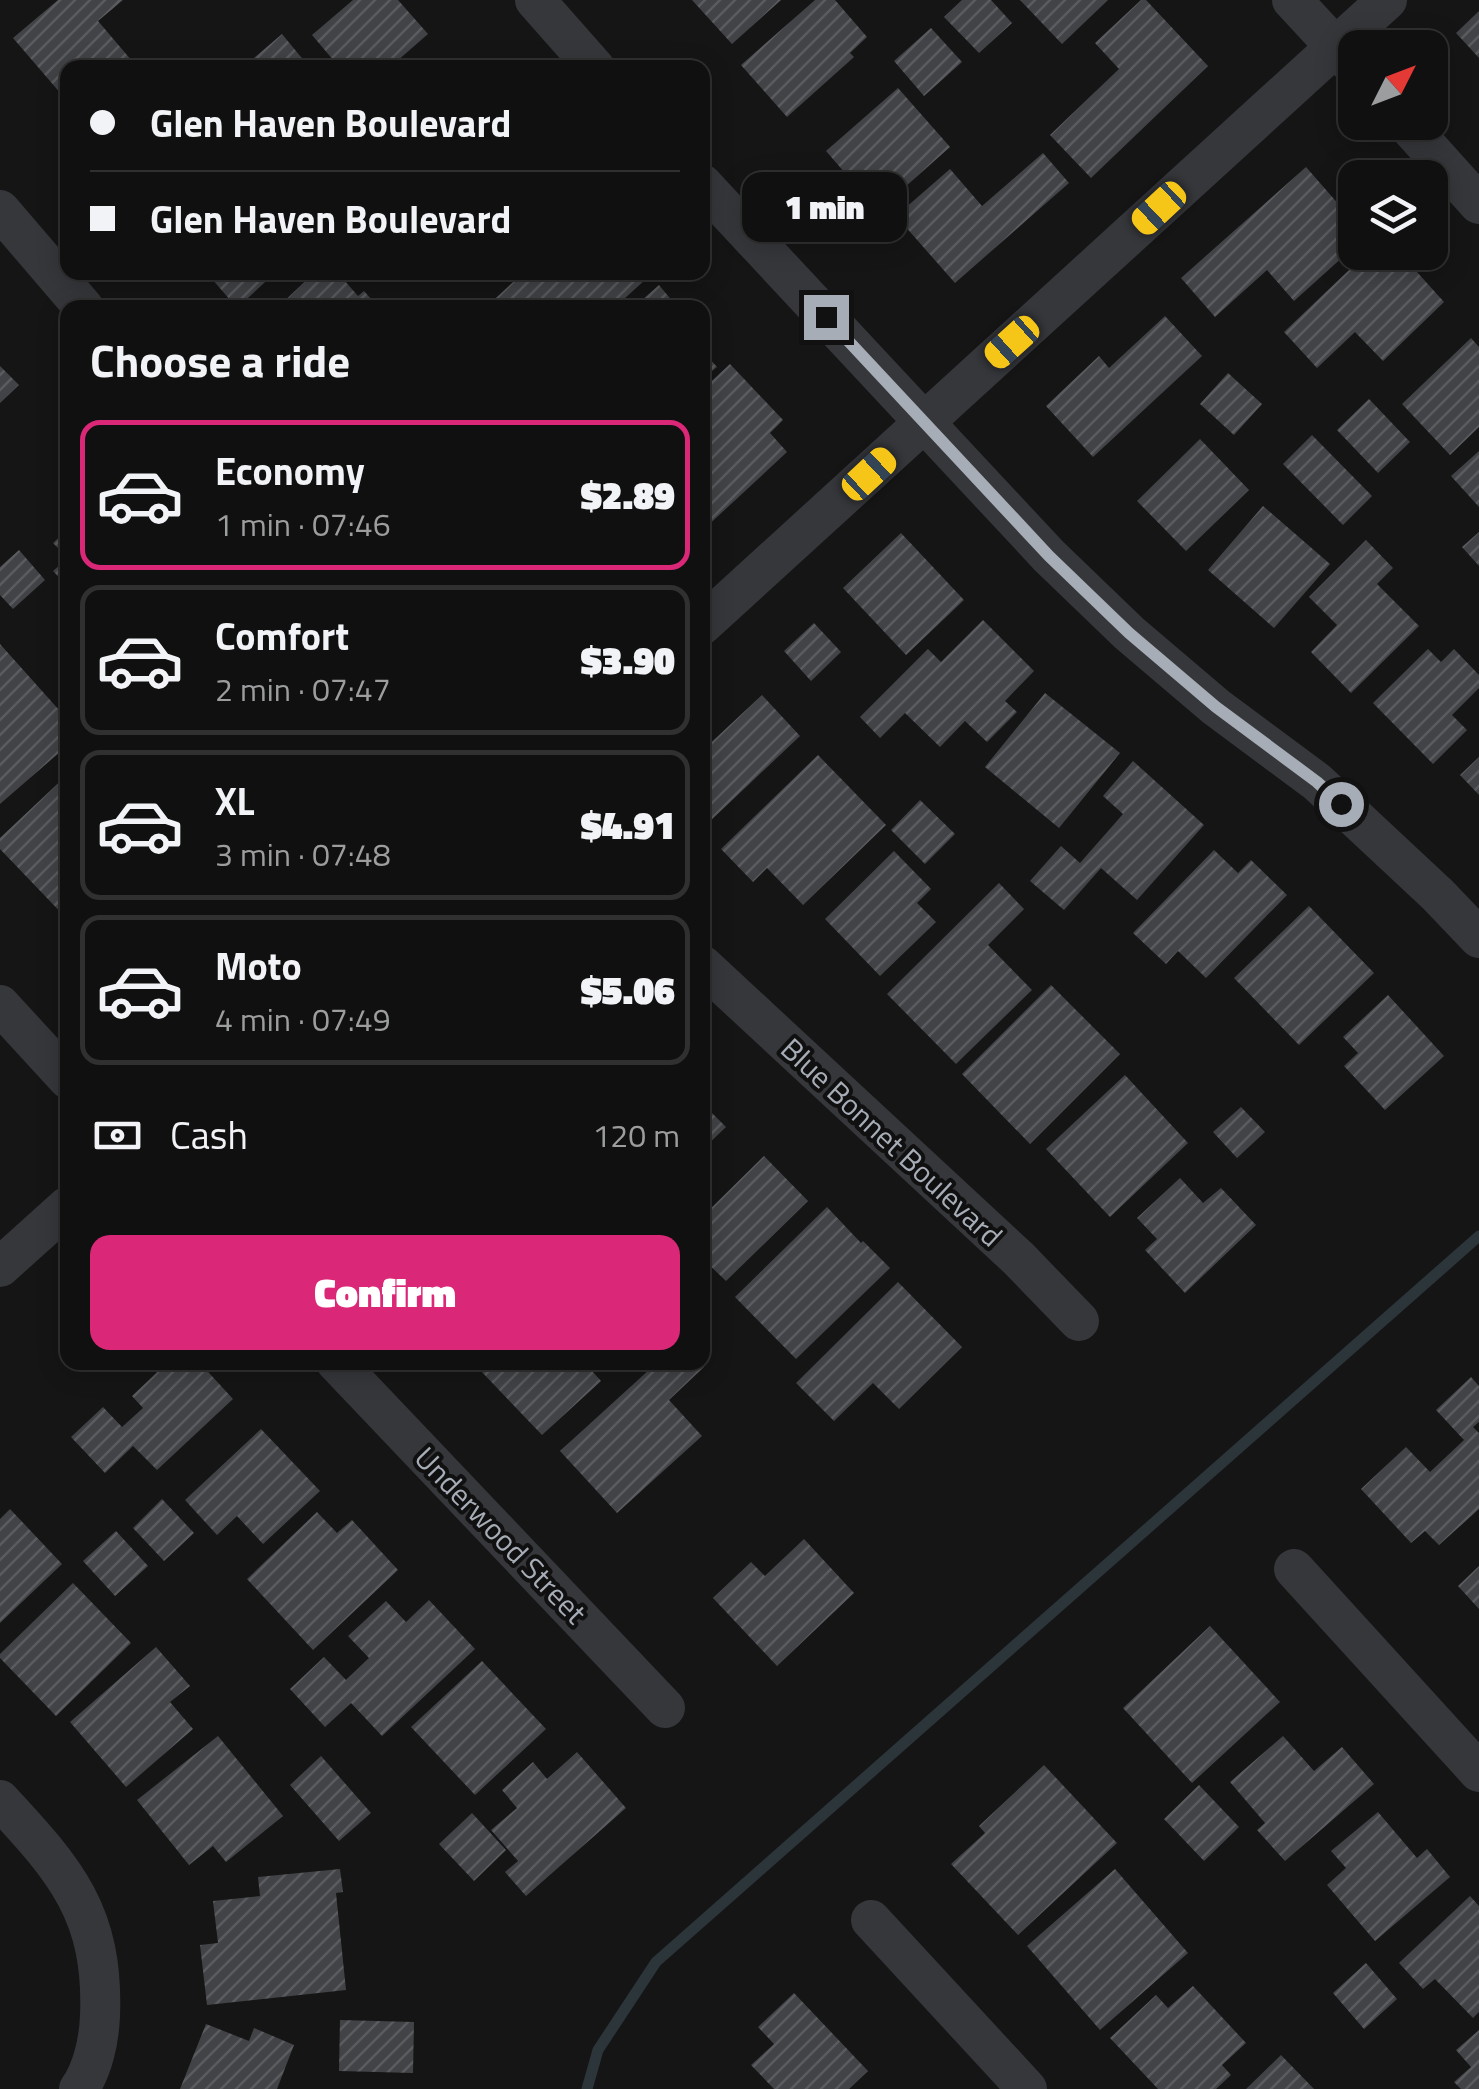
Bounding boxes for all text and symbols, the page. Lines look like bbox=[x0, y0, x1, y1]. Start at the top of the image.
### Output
north arrow bbox=[1338, 30, 1448, 140]
map controls bbox=[1338, 30, 1448, 270]
text: Glen Haven Boulevard bbox=[150, 94, 511, 152]
button: layers bbox=[1338, 160, 1448, 270]
callout: 1 min bbox=[744, 172, 908, 242]
car bbox=[1127, 177, 1191, 239]
text: 1 min bbox=[785, 183, 864, 231]
text: Glen Haven Boulevard bbox=[150, 190, 511, 248]
route end bbox=[804, 295, 849, 340]
car bbox=[980, 311, 1044, 373]
text: Choose a ride bbox=[90, 326, 350, 394]
text: Economy bbox=[215, 442, 365, 500]
car bbox=[837, 443, 901, 505]
icon: car bbox=[95, 450, 185, 540]
text: $2.89 bbox=[581, 466, 675, 524]
text: 1 min · 07:46 bbox=[215, 500, 391, 548]
text: Comfort bbox=[215, 607, 349, 665]
icon: car bbox=[95, 615, 185, 705]
text: $3.90 bbox=[581, 631, 675, 689]
text: 2 min · 07:47 bbox=[215, 665, 391, 713]
text: XL bbox=[215, 772, 255, 830]
icon: car bbox=[95, 780, 185, 870]
route start bbox=[1319, 782, 1364, 827]
text: $4.91 bbox=[581, 796, 675, 854]
text: 3 min · 07:48 bbox=[215, 830, 391, 878]
text: Moto bbox=[215, 937, 302, 995]
icon: car bbox=[95, 945, 185, 1035]
text: $5.06 bbox=[581, 961, 675, 1019]
text: 4 min · 07:49 bbox=[215, 995, 391, 1043]
street label: Blue Bonnet Boulevard bbox=[771, 1027, 1013, 1257]
text: Cash bbox=[170, 1106, 248, 1164]
icon: cash bbox=[90, 1108, 145, 1163]
text: 120 m bbox=[592, 1111, 680, 1159]
button: Confirm bbox=[90, 1235, 680, 1350]
street label: Underwood Street bbox=[404, 1436, 598, 1634]

